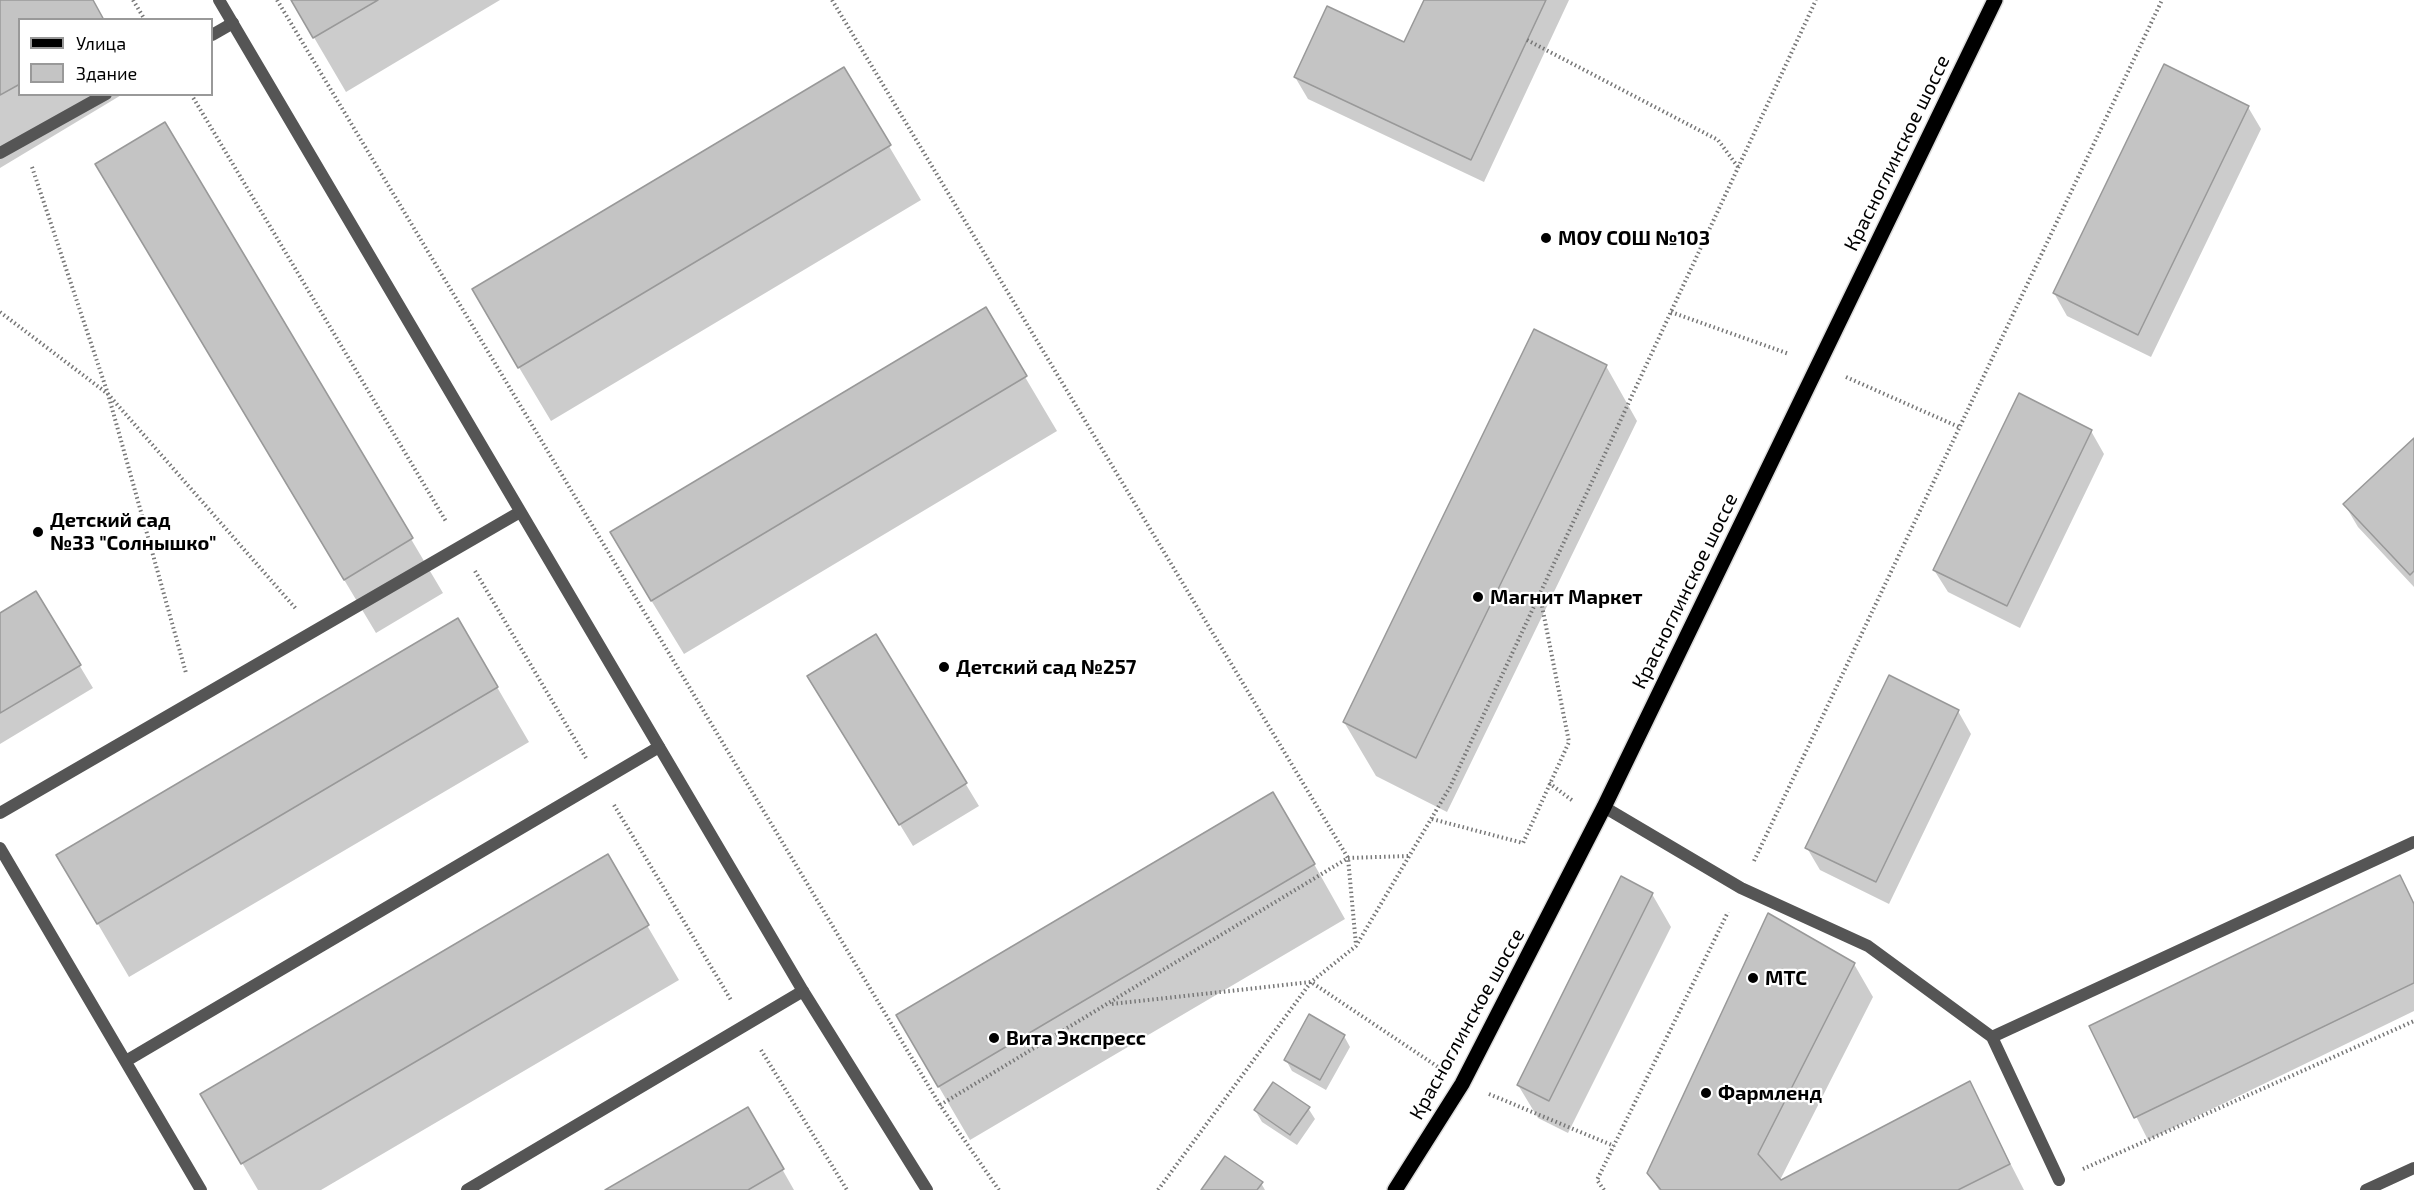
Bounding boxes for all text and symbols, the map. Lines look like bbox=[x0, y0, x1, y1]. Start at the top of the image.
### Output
legend bbox=[18, 18, 213, 96]
text: Улица bbox=[76, 32, 126, 54]
street label: Красноглинское шоссе bbox=[1839, 51, 1955, 255]
text: Здание bbox=[76, 62, 137, 84]
place label: МОУ СОШ №103 bbox=[1558, 226, 1710, 250]
marker: МОУ СОШ №103 bbox=[1539, 231, 1553, 245]
street label: Красноглинское шоссе bbox=[1627, 489, 1743, 693]
place label: Детский сад №33 "Солнышко" bbox=[50, 508, 216, 555]
marker: Детский сад №33 "Солнышко" bbox=[31, 525, 45, 539]
place label: Магнит Маркет bbox=[1490, 585, 1643, 609]
marker: Магнит Маркет bbox=[1471, 590, 1485, 604]
place label: Детский сад №257 bbox=[956, 655, 1136, 679]
marker: Детский сад №257 bbox=[937, 660, 951, 674]
street label: Красноглинское шоссе bbox=[1404, 924, 1530, 1124]
place label: МТС bbox=[1765, 966, 1807, 990]
marker: МТС bbox=[1746, 971, 1760, 985]
place label: Вита Экспресс bbox=[1006, 1026, 1146, 1050]
marker: Вита Экспресс bbox=[987, 1031, 1001, 1045]
place label: Фармленд bbox=[1718, 1081, 1822, 1105]
marker: Фармленд bbox=[1699, 1086, 1713, 1100]

